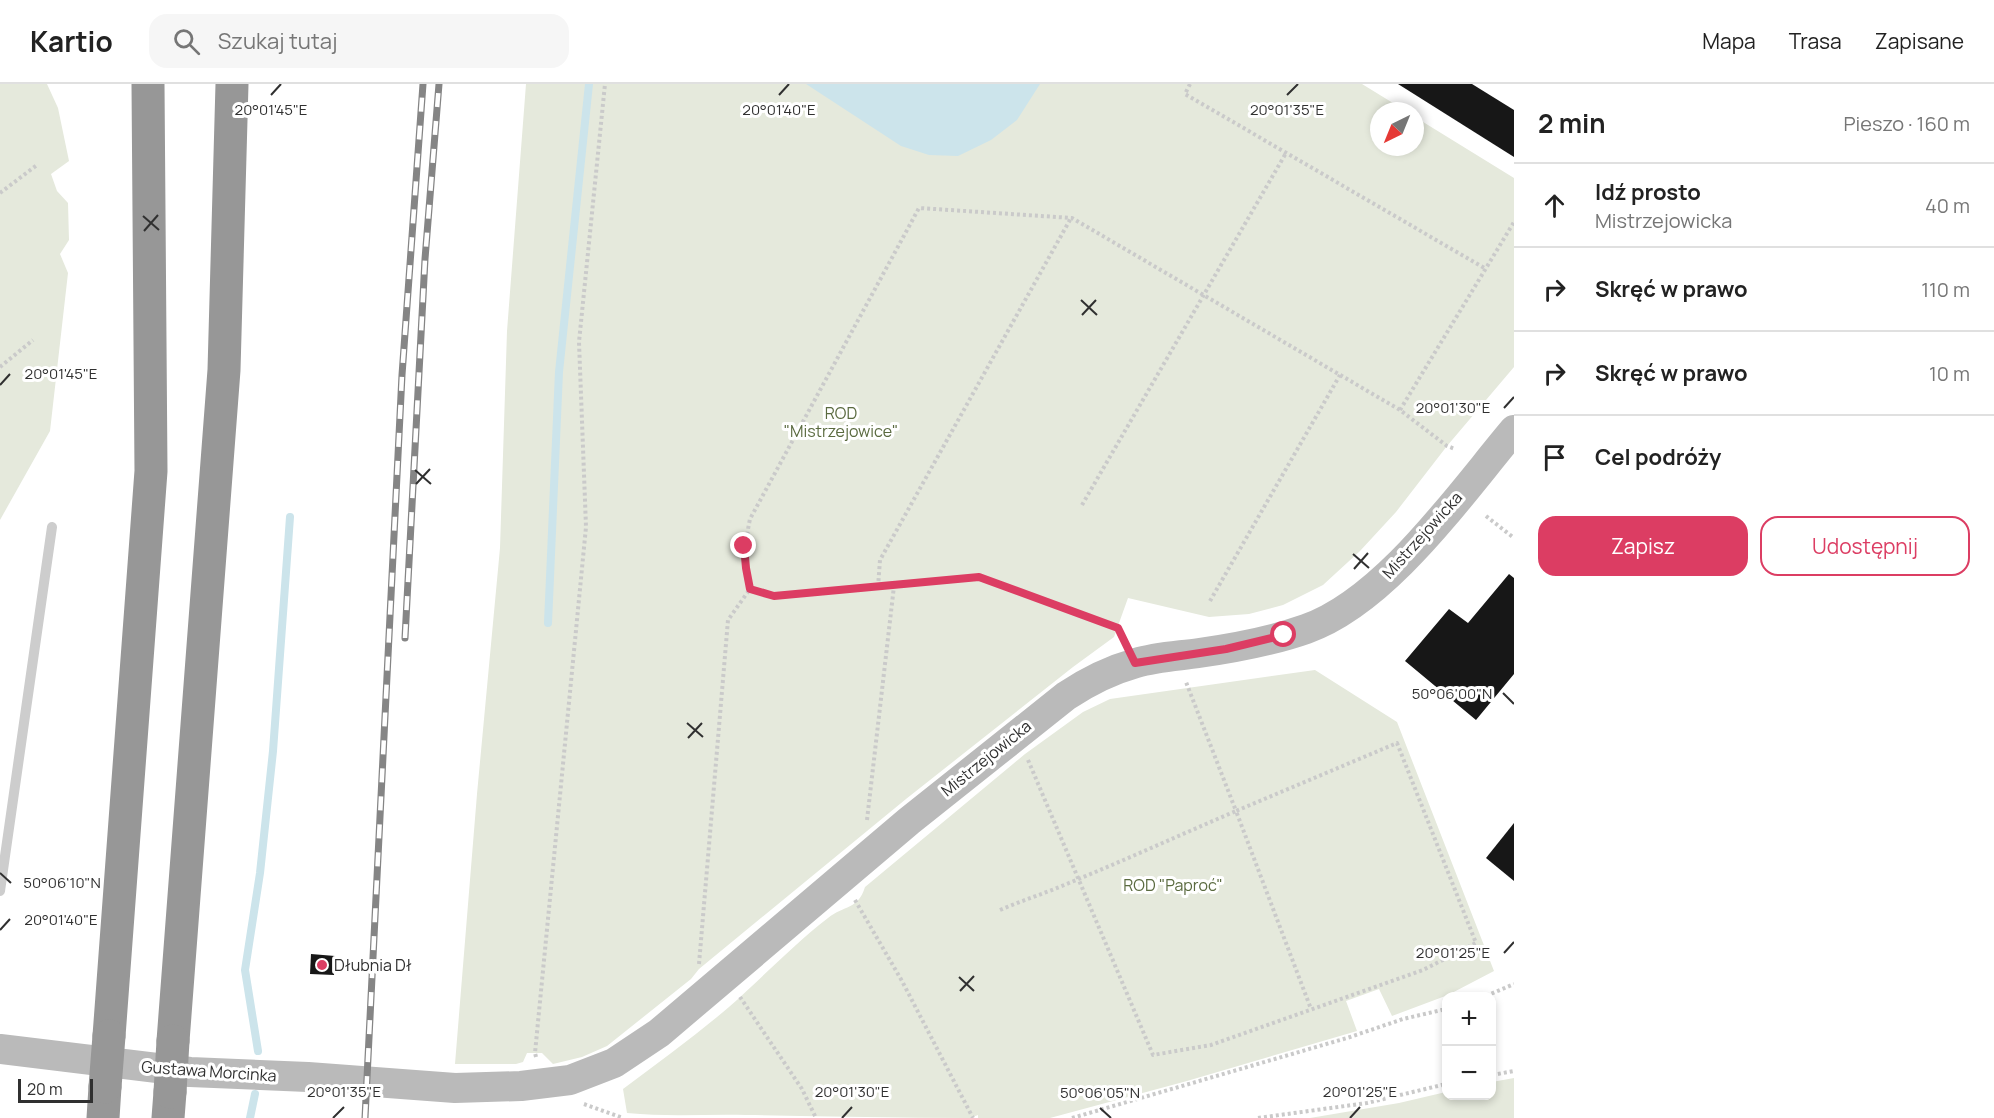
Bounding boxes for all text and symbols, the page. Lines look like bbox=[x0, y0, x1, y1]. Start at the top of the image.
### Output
search box bbox=[149, 14, 569, 68]
text: Kartio bbox=[30, 22, 113, 60]
icon: search bbox=[170, 25, 203, 58]
text: Szukaj tutaj bbox=[218, 26, 337, 56]
text: Mapa bbox=[1702, 27, 1756, 55]
text: Trasa bbox=[1789, 27, 1842, 55]
text: Zapisane bbox=[1875, 27, 1964, 55]
text: 20°01'45"E bbox=[235, 99, 307, 120]
text: 20°01'40"E bbox=[742, 99, 816, 120]
text: 20°01'35"E bbox=[1250, 99, 1324, 120]
north arrow bbox=[1370, 102, 1424, 156]
text: 2 min bbox=[1538, 105, 1606, 141]
text: Pieszo · 160 m bbox=[1844, 110, 1970, 137]
text: Idź prosto bbox=[1595, 177, 1701, 207]
icon: ahead bbox=[1538, 189, 1571, 222]
text: 40 m bbox=[1925, 192, 1970, 219]
text: Mistrzejowicka bbox=[1595, 207, 1732, 234]
icon: right bbox=[1538, 273, 1571, 306]
text: Skręć w prawo bbox=[1595, 274, 1748, 304]
text: 110 m bbox=[1921, 276, 1970, 303]
icon: right bbox=[1538, 357, 1571, 390]
text: Skręć w prawo bbox=[1595, 358, 1748, 388]
text: 10 m bbox=[1929, 360, 1970, 387]
text: 20°01'45"E bbox=[25, 363, 97, 384]
text: 20°01'30"E bbox=[1416, 397, 1490, 418]
park label: ROD "Mistrzejowice" bbox=[784, 402, 898, 442]
icon: arrive bbox=[1538, 441, 1571, 474]
text: Cel podróży bbox=[1595, 442, 1721, 472]
street label: Mistrzejowicka bbox=[1377, 487, 1467, 583]
button: Zapisz bbox=[1538, 516, 1748, 576]
button: Udostępnij bbox=[1760, 516, 1970, 576]
route end bbox=[730, 532, 756, 558]
route start bbox=[1270, 621, 1296, 647]
text: 50°06'00"N bbox=[1412, 683, 1492, 704]
street label: Mistrzejowicka bbox=[936, 715, 1036, 801]
text: 50°06'10"N bbox=[23, 872, 101, 893]
park label: ROD "Paproć" bbox=[1123, 874, 1223, 896]
text: 20°01'40"E bbox=[24, 909, 98, 930]
text: 20°01'25"E bbox=[1416, 942, 1490, 963]
place label: Dłubnia Dł bbox=[334, 954, 412, 976]
marker: Dłubnia Dł bbox=[315, 958, 329, 972]
map controls bbox=[1442, 992, 1496, 1100]
button: + bbox=[1442, 992, 1496, 1046]
button: − bbox=[1442, 1046, 1496, 1100]
street label: Gustawa Morcinka bbox=[141, 1055, 277, 1087]
scale bar bbox=[18, 1076, 93, 1104]
text: 20 m bbox=[27, 1078, 63, 1100]
text: 20°01'35"E bbox=[307, 1081, 381, 1102]
text: 20°01'30"E bbox=[815, 1081, 889, 1102]
text: 20°01'25"E bbox=[1323, 1081, 1397, 1102]
text: 50°06'05"N bbox=[1060, 1082, 1140, 1103]

